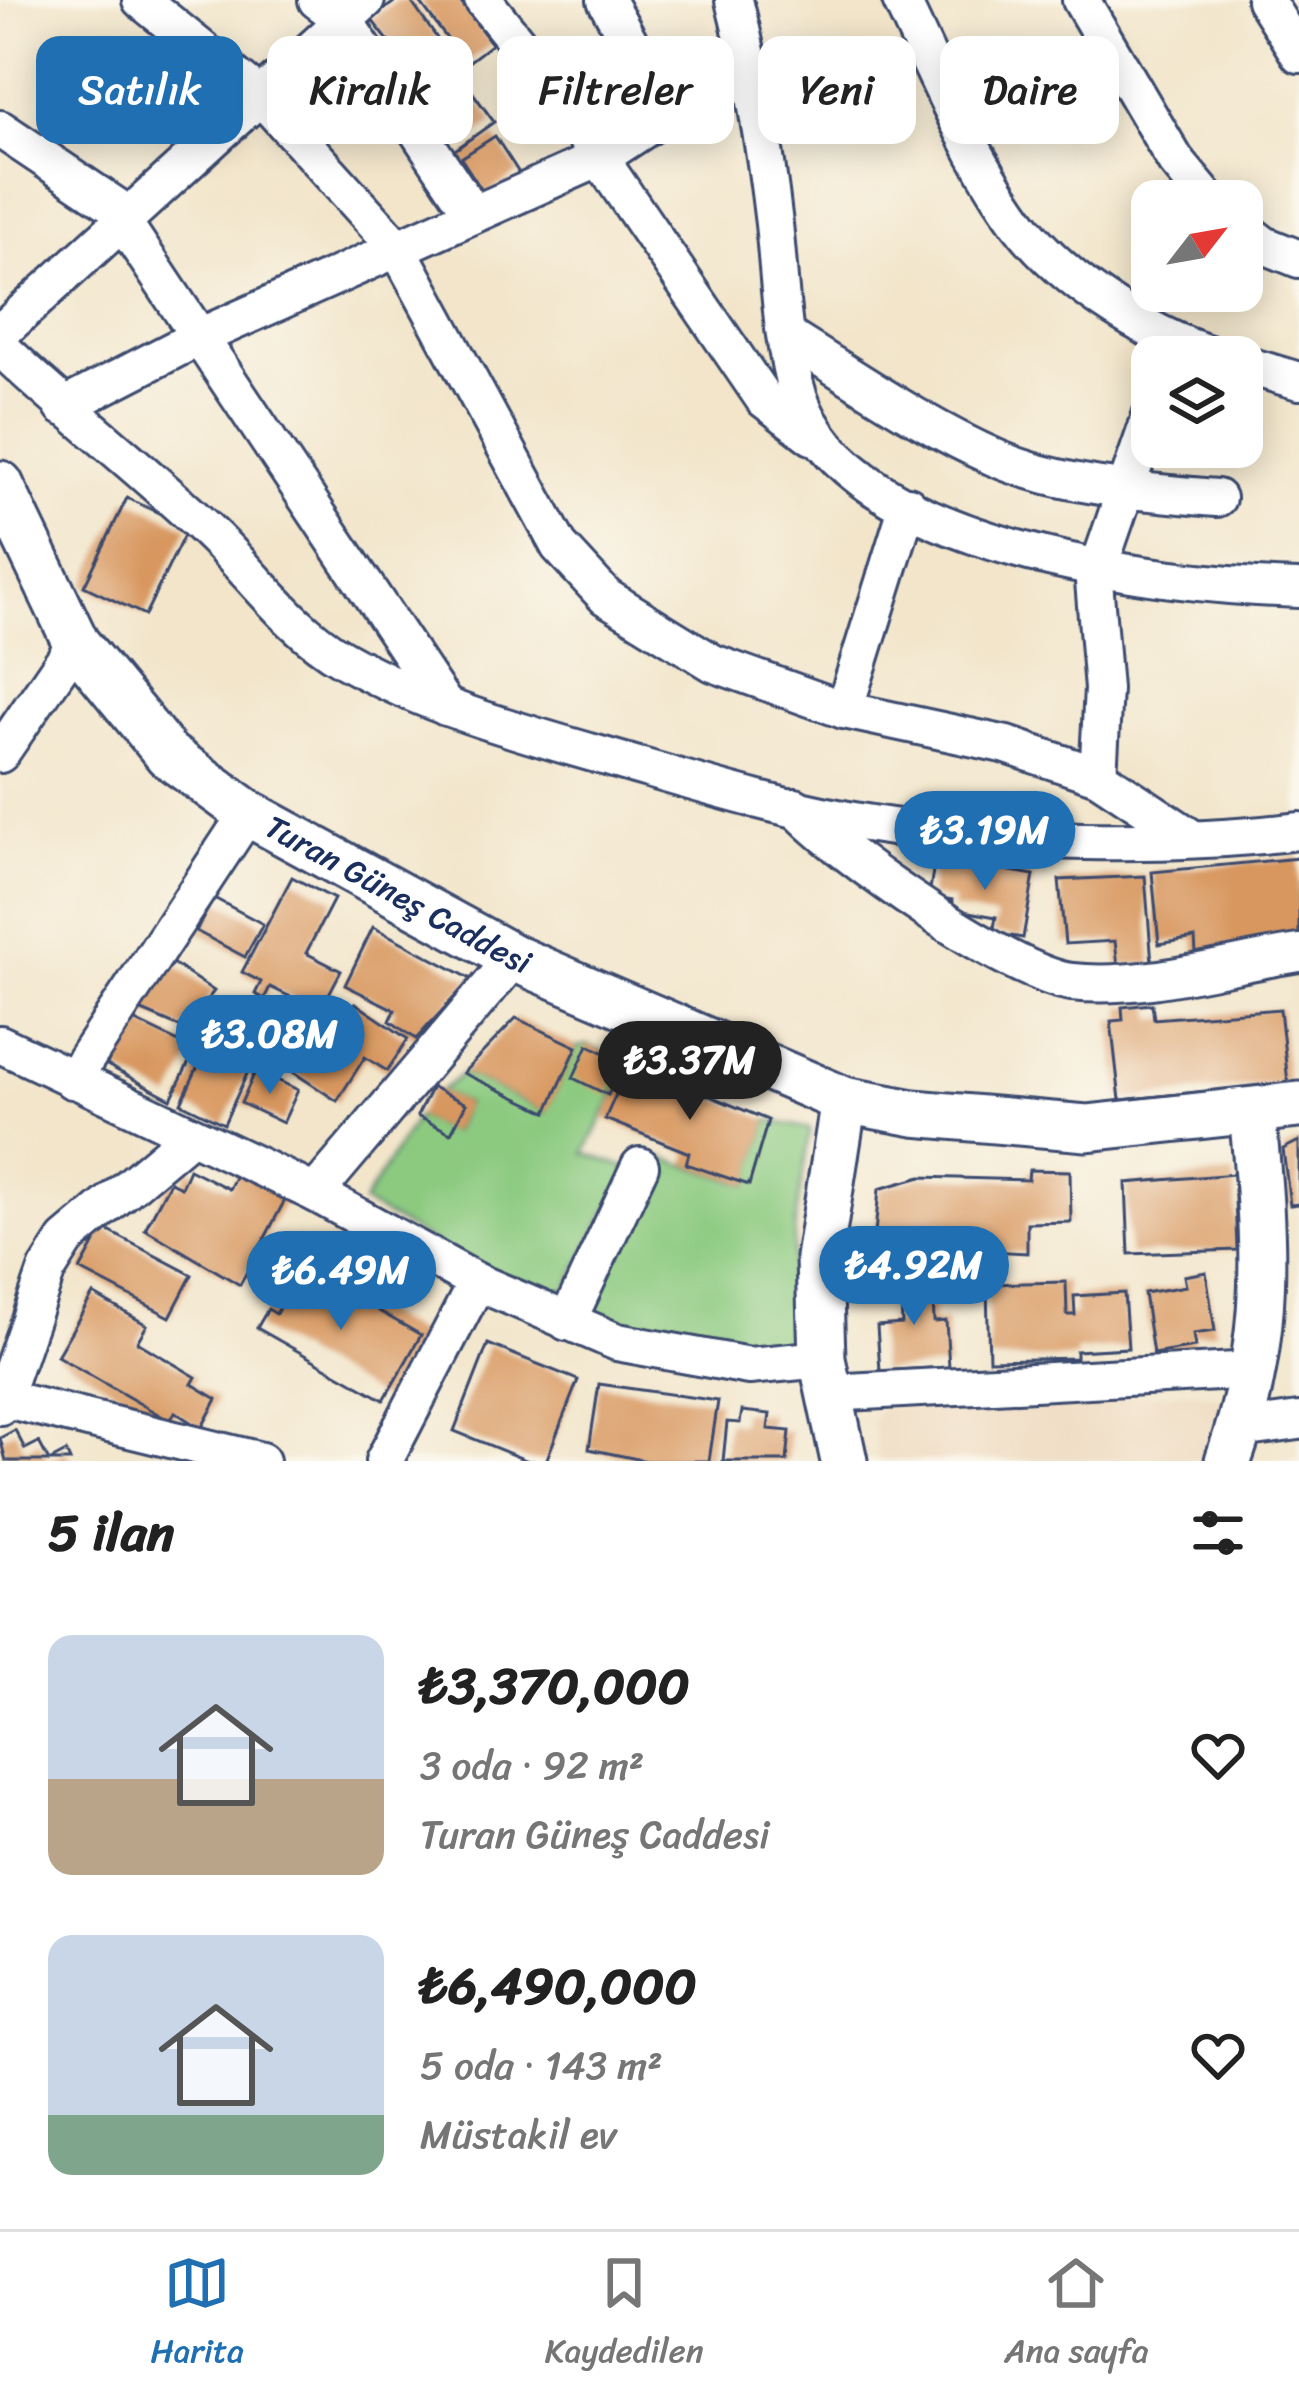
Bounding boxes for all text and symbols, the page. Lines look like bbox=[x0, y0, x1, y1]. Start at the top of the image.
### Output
chip: Satılık bbox=[36, 36, 243, 144]
chip: Kiralık bbox=[267, 36, 473, 144]
chip: Filtreler bbox=[497, 36, 734, 144]
chip: Yeni bbox=[758, 36, 916, 144]
chip: Daire bbox=[940, 36, 1119, 144]
north arrow bbox=[1131, 180, 1263, 312]
map controls bbox=[1131, 180, 1263, 468]
button: layers bbox=[1131, 336, 1263, 468]
pin: ₺3.19M bbox=[887, 791, 1083, 893]
text: ₺3.19M bbox=[921, 795, 1049, 864]
street label: Turan Güneş Caddesi bbox=[254, 799, 541, 991]
pin: ₺3.08M bbox=[172, 995, 368, 1097]
text: ₺3.08M bbox=[203, 999, 337, 1068]
pin: ₺3.37M bbox=[592, 1021, 788, 1123]
text: ₺3.37M bbox=[625, 1025, 755, 1094]
pin: ₺4.92M bbox=[816, 1226, 1012, 1328]
text: ₺4.92M bbox=[846, 1230, 982, 1299]
pin: ₺6.49M bbox=[243, 1231, 439, 1333]
text: ₺6.49M bbox=[273, 1235, 409, 1304]
text: 5 ilan bbox=[48, 1488, 174, 1578]
icon: filters bbox=[1185, 1500, 1251, 1566]
text: ₺3,370,000 bbox=[420, 1641, 690, 1731]
icon: home bbox=[144, 1683, 288, 1827]
icon: heart bbox=[1185, 1722, 1251, 1788]
text: 3 oda · 92 m² bbox=[420, 1731, 644, 1800]
text: Turan Güneş Caddesi bbox=[420, 1800, 770, 1869]
text: ₺6,490,000 bbox=[420, 1941, 697, 2031]
icon: home bbox=[144, 1983, 288, 2127]
icon: heart bbox=[1185, 2022, 1251, 2088]
text: 5 oda · 143 m² bbox=[420, 2031, 663, 2100]
text: Müstakil ev bbox=[420, 2100, 617, 2169]
tab: Harita bbox=[150, 2250, 244, 2380]
tab: Kaydedilen bbox=[545, 2250, 703, 2380]
tab: Ana sayfa bbox=[1004, 2250, 1149, 2380]

